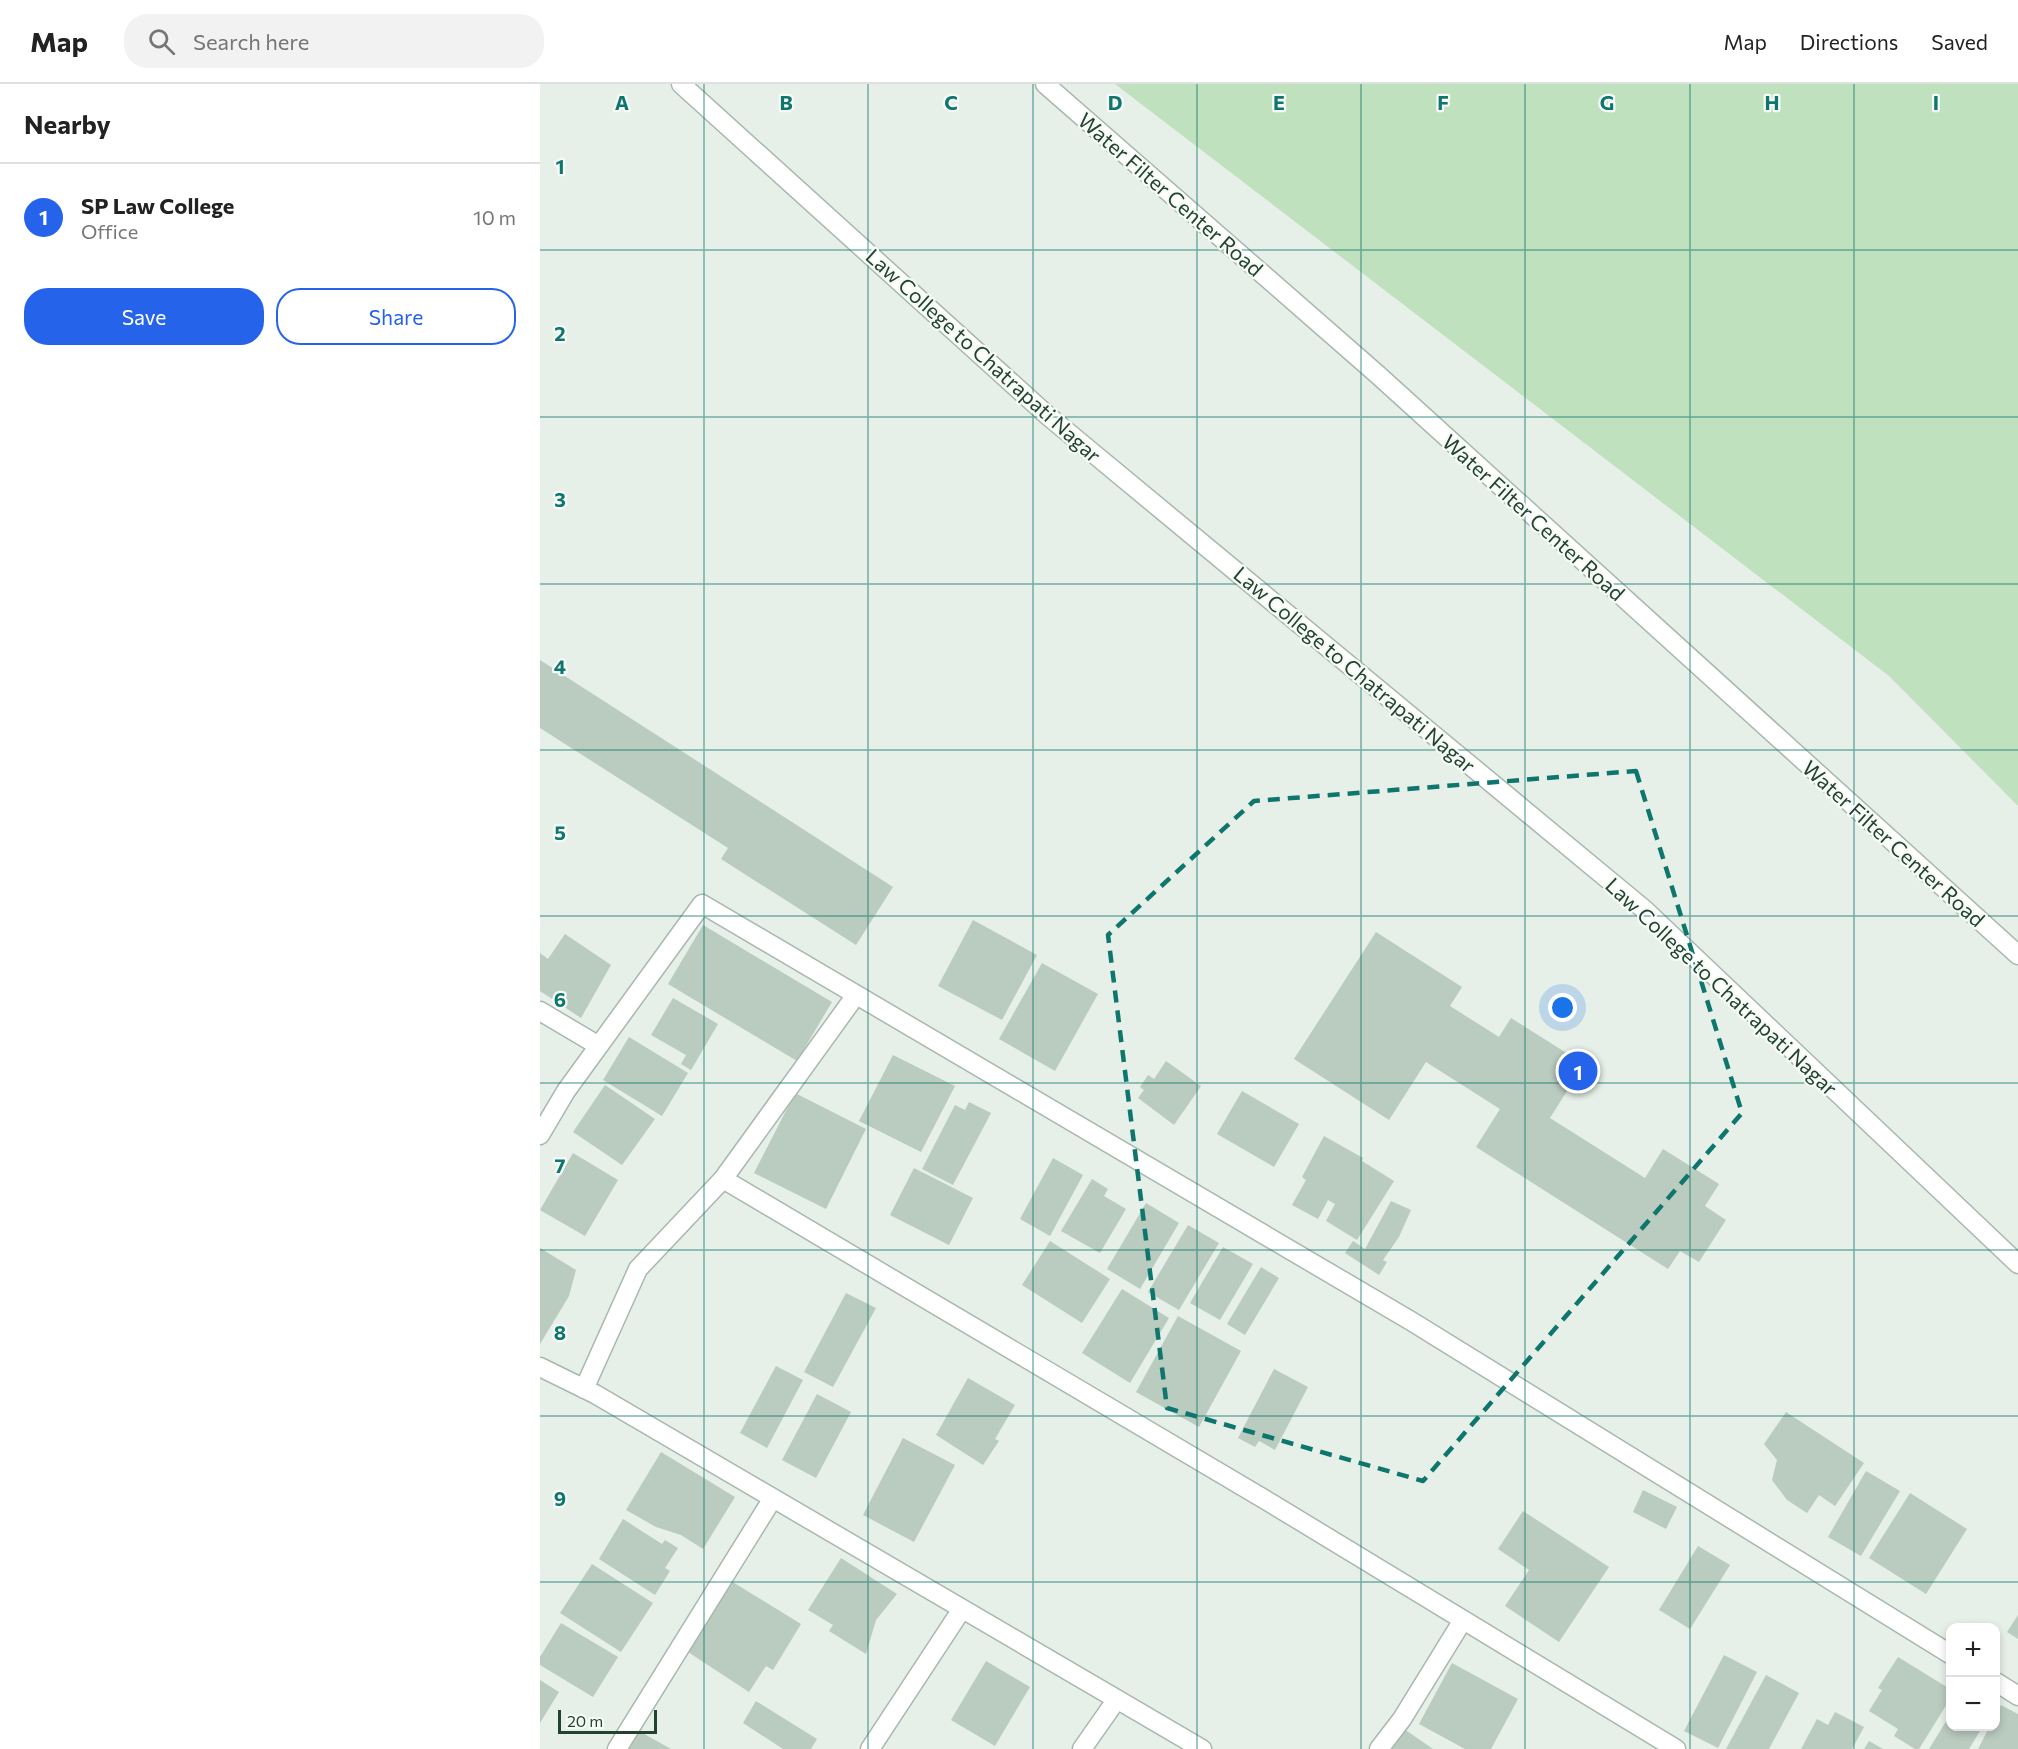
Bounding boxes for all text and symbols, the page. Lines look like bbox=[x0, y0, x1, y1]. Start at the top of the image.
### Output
search box bbox=[124, 14, 544, 68]
text: Map bbox=[30, 24, 88, 58]
icon: search bbox=[145, 25, 178, 58]
text: Search here bbox=[193, 28, 309, 55]
text: Map bbox=[1724, 29, 1767, 54]
text: Directions bbox=[1800, 29, 1898, 54]
text: Saved bbox=[1931, 29, 1988, 54]
text: A bbox=[615, 90, 629, 114]
text: B bbox=[779, 90, 793, 114]
text: C bbox=[944, 90, 958, 114]
text: D bbox=[1108, 90, 1122, 114]
text: E bbox=[1273, 90, 1285, 114]
text: F bbox=[1437, 90, 1449, 114]
text: G bbox=[1600, 90, 1614, 114]
text: H bbox=[1765, 90, 1780, 114]
text: I bbox=[1933, 90, 1939, 114]
street label: Water Filter Center Road bbox=[1074, 107, 1268, 281]
text: Nearby bbox=[24, 108, 111, 139]
text: 1 bbox=[555, 154, 565, 178]
text: SP Law College bbox=[81, 192, 234, 219]
text: 1 bbox=[39, 205, 48, 229]
text: 10 m bbox=[473, 205, 516, 229]
text: Office bbox=[81, 219, 138, 243]
street label: Law College to Chatrapati Nagar bbox=[861, 243, 1107, 467]
button: Save bbox=[24, 288, 264, 345]
button: Share bbox=[276, 288, 516, 345]
text: 2 bbox=[554, 321, 566, 345]
street label: Water Filter Center Road bbox=[1438, 429, 1630, 605]
text: 3 bbox=[554, 487, 566, 511]
street label: Law College to Chatrapati Nagar bbox=[1229, 561, 1481, 777]
text: 4 bbox=[554, 654, 566, 678]
street label: Water Filter Center Road bbox=[1798, 755, 1990, 931]
text: 5 bbox=[554, 820, 566, 844]
street label: Law College to Chatrapati Nagar bbox=[1601, 872, 1843, 1100]
text: 6 bbox=[554, 987, 566, 1011]
your location bbox=[1548, 993, 1577, 1022]
pin: 1 bbox=[1558, 1048, 1598, 1094]
text: 7 bbox=[555, 1153, 566, 1177]
text: 8 bbox=[554, 1320, 566, 1344]
text: 9 bbox=[554, 1486, 566, 1510]
map controls bbox=[1946, 1623, 2000, 1731]
button: + bbox=[1946, 1623, 2000, 1677]
button: − bbox=[1946, 1677, 2000, 1731]
scale bar bbox=[558, 1707, 657, 1734]
text: 20 m bbox=[567, 1711, 603, 1730]

